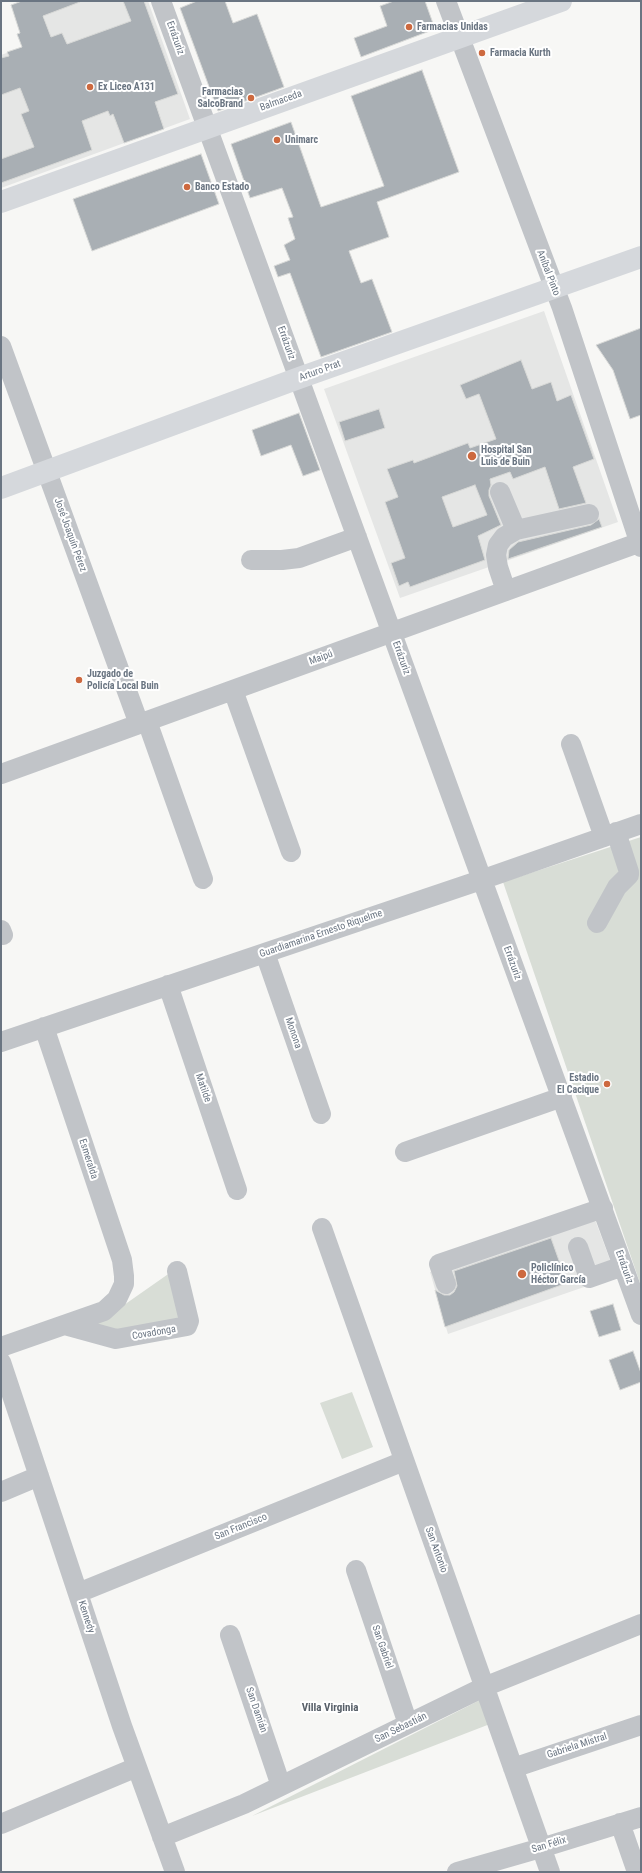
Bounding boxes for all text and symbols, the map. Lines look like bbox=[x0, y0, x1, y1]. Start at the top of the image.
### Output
street label: Errázuriz bbox=[163, 20, 187, 56]
place label: Farmacias Unidas bbox=[417, 21, 488, 33]
marker: Farmacias Unidas bbox=[404, 22, 414, 32]
place label: Farmacia Kurth bbox=[490, 47, 551, 59]
marker: Farmacia Kurth bbox=[477, 48, 487, 58]
place label: Ex Liceo A131 bbox=[98, 81, 155, 93]
marker: Ex Liceo A131 bbox=[85, 82, 95, 92]
place label: Farmacias SalcoBrand bbox=[197, 86, 243, 110]
street label: Balmaceda bbox=[258, 88, 304, 114]
marker: Farmacias SalcoBrand bbox=[246, 93, 256, 103]
place label: Unimarc bbox=[285, 134, 318, 146]
marker: Unimarc bbox=[272, 135, 282, 145]
place label: Banco Estado bbox=[195, 181, 249, 193]
marker: Banco Estado bbox=[182, 182, 192, 192]
street label: Aníbal Pinto bbox=[534, 249, 562, 297]
street label: Errázuriz bbox=[274, 325, 298, 361]
street label: Arturo Prat bbox=[298, 358, 342, 384]
place label: Hospital San Luis de Buin bbox=[481, 444, 532, 468]
marker: Hospital San Luis de Buin bbox=[466, 450, 478, 462]
street label: José Joaquín Pérez bbox=[51, 497, 89, 573]
street label: Errázuriz bbox=[389, 640, 413, 676]
street label: Maipú bbox=[307, 648, 335, 668]
place label: Juzgado de Policía Local Buin bbox=[87, 668, 159, 692]
marker: Juzgado de Policía Local Buin bbox=[74, 675, 84, 685]
street label: Guardiamarina Ernesto Riquelme bbox=[258, 907, 384, 961]
street label: Errázuriz bbox=[500, 945, 524, 981]
street label: Monona bbox=[282, 1016, 304, 1050]
street label: Matilde bbox=[193, 1072, 213, 1104]
place label: Estadio El Cacique bbox=[557, 1072, 599, 1096]
marker: Estadio El Cacique bbox=[602, 1079, 612, 1089]
street label: Esmeralda bbox=[76, 1137, 100, 1181]
street label: Errázuriz bbox=[612, 1249, 636, 1285]
place label: Policlínico Héctor García bbox=[531, 1262, 586, 1286]
marker: Policlínico Héctor García bbox=[516, 1268, 528, 1280]
street label: Covadonga bbox=[131, 1323, 177, 1343]
street label: San Francisco bbox=[213, 1511, 269, 1543]
street label: San Antonio bbox=[422, 1526, 450, 1574]
street label: Kennedy bbox=[75, 1599, 97, 1635]
street label: San Gabriel bbox=[369, 1624, 395, 1670]
street label: San Damián bbox=[243, 1686, 269, 1734]
district label: Villa Virginia bbox=[302, 1701, 358, 1715]
street label: San Sebastián bbox=[373, 1710, 429, 1746]
street label: Gabriela Mistral bbox=[545, 1731, 609, 1761]
street label: San Félix bbox=[530, 1834, 568, 1856]

